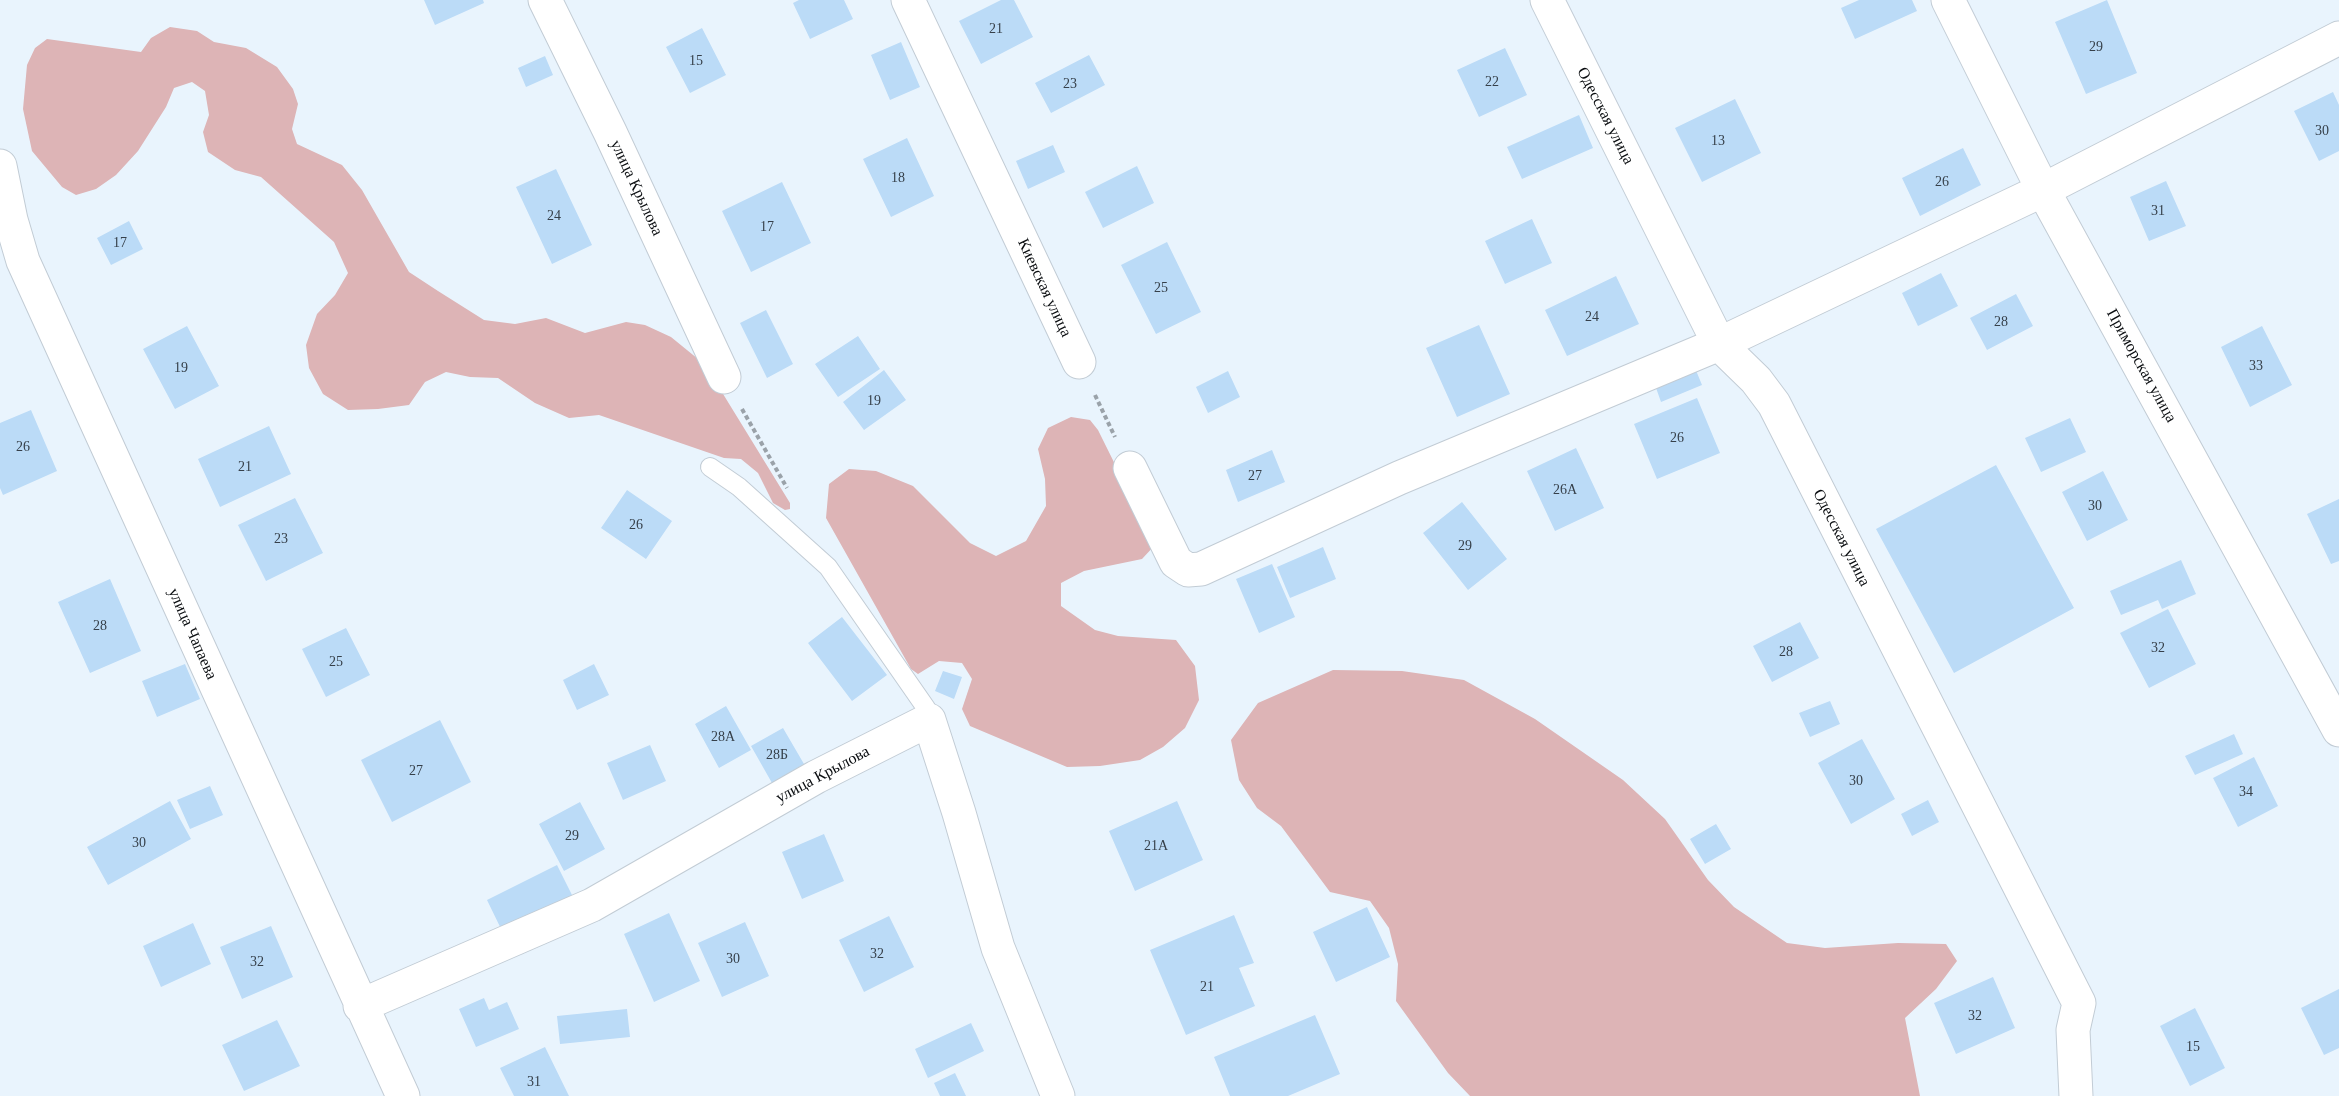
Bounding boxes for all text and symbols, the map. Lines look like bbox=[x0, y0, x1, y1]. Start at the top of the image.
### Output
house number: 21 bbox=[989, 21, 1003, 37]
house number: 29 bbox=[2089, 39, 2103, 55]
house number: 15 bbox=[689, 53, 703, 69]
street label: Одесская улица bbox=[1572, 64, 1638, 168]
house number: 22 bbox=[1485, 74, 1499, 90]
house number: 23 bbox=[1063, 76, 1077, 92]
house number: 30 bbox=[2315, 123, 2329, 139]
house number: 13 bbox=[1711, 133, 1725, 149]
street label: улица Крылова bbox=[605, 137, 667, 239]
house number: 18 bbox=[891, 170, 905, 186]
house number: 26 bbox=[1935, 174, 1949, 190]
house number: 31 bbox=[2151, 203, 2165, 219]
house number: 24 bbox=[547, 208, 561, 224]
house number: 17 bbox=[760, 219, 774, 235]
house number: 17 bbox=[113, 235, 127, 251]
street label: Киевская улица bbox=[1013, 236, 1075, 340]
house number: 25 bbox=[1154, 280, 1168, 296]
street label: Приморская улица bbox=[2102, 306, 2180, 426]
house number: 24 bbox=[1585, 309, 1599, 325]
house number: 28 bbox=[1994, 314, 2008, 330]
house number: 33 bbox=[2249, 358, 2263, 374]
house number: 19 bbox=[174, 360, 188, 376]
house number: 19 bbox=[867, 393, 881, 409]
house number: 26 bbox=[1670, 430, 1684, 446]
house number: 26 bbox=[16, 439, 30, 455]
house number: 21 bbox=[238, 459, 252, 475]
house number: 27 bbox=[1248, 468, 1262, 484]
house number: 26А bbox=[1553, 482, 1577, 498]
street label: Одесская улица bbox=[1808, 486, 1874, 590]
house number: 30 bbox=[2088, 498, 2102, 514]
house number: 26 bbox=[629, 517, 643, 533]
house number: 23 bbox=[274, 531, 288, 547]
house number: 29 bbox=[1458, 538, 1472, 554]
street label: улица Чапаева bbox=[163, 585, 221, 683]
house number: 28 bbox=[93, 618, 107, 634]
house number: 32 bbox=[2151, 640, 2165, 656]
house number: 28 bbox=[1779, 644, 1793, 660]
house number: 25 bbox=[329, 654, 343, 670]
house number: 28А bbox=[711, 729, 735, 745]
street label: улица Крылова bbox=[773, 742, 873, 808]
house number: 28Б bbox=[766, 747, 788, 763]
house number: 27 bbox=[409, 763, 423, 779]
house number: 30 bbox=[1849, 773, 1863, 789]
house number: 34 bbox=[2239, 784, 2253, 800]
house number: 29 bbox=[565, 828, 579, 844]
house number: 30 bbox=[132, 835, 146, 851]
house number: 21А bbox=[1144, 838, 1168, 854]
house number: 32 bbox=[870, 946, 884, 962]
house number: 30 bbox=[726, 951, 740, 967]
house number: 32 bbox=[250, 954, 264, 970]
house number: 21 bbox=[1200, 979, 1214, 995]
house number: 32 bbox=[1968, 1008, 1982, 1024]
house number: 15 bbox=[2186, 1039, 2200, 1055]
house number: 31 bbox=[527, 1074, 541, 1090]

